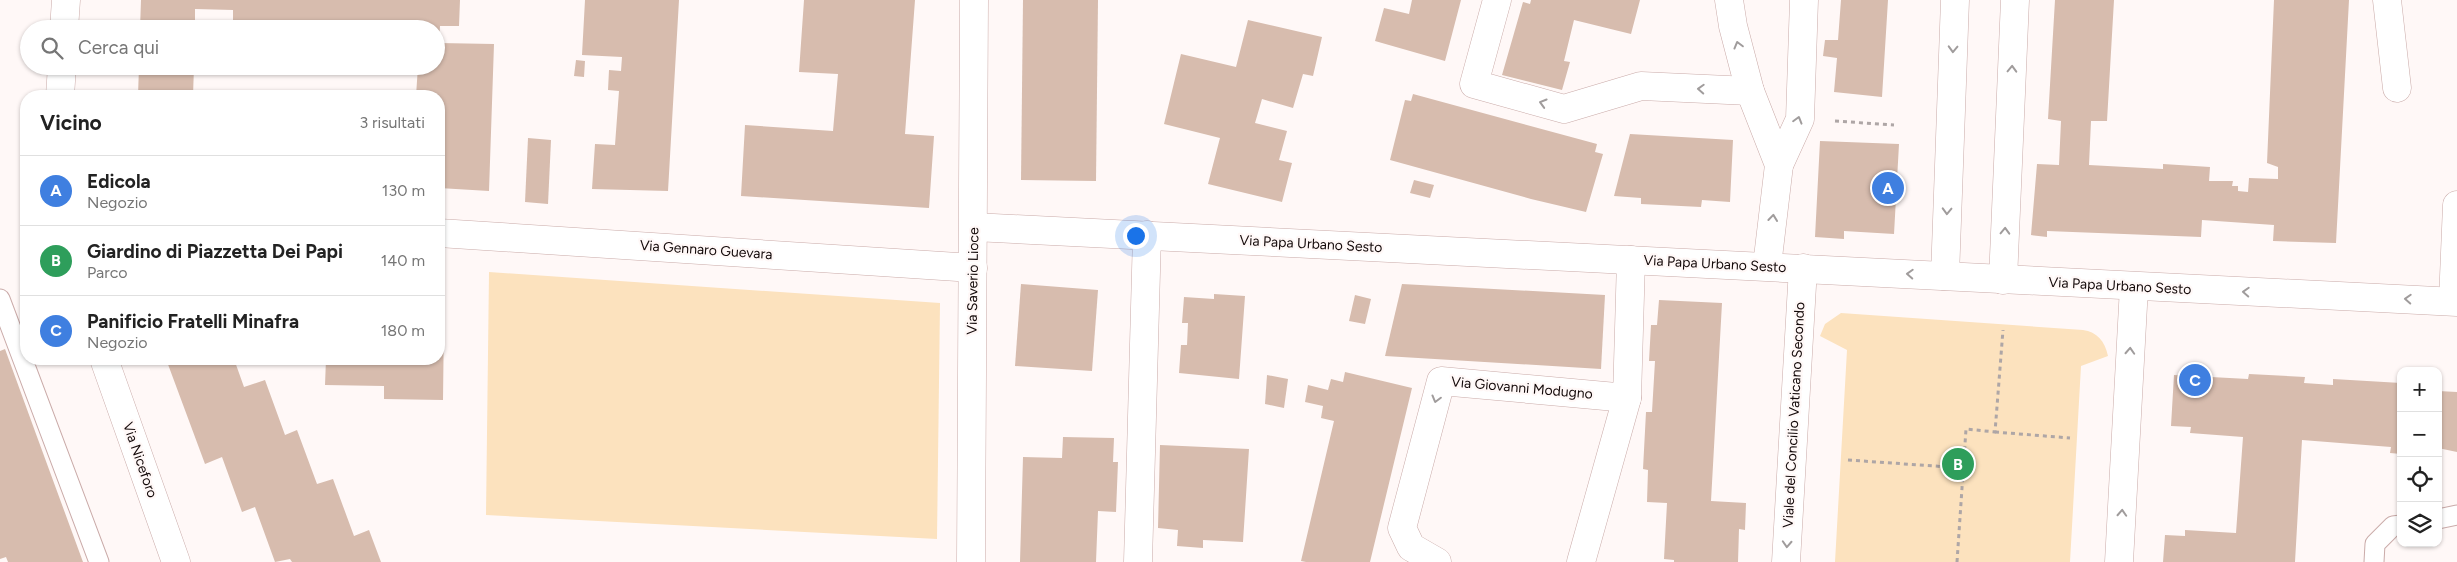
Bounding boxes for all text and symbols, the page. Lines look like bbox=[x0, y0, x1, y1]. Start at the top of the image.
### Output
search box bbox=[20, 20, 445, 75]
icon: search bbox=[38, 34, 66, 62]
text: Cerca qui bbox=[78, 36, 159, 59]
one-way arrow bbox=[1733, 41, 1744, 50]
one-way arrow bbox=[1948, 45, 1959, 53]
one-way arrow bbox=[2006, 64, 2017, 72]
one-way arrow bbox=[1697, 83, 1705, 94]
one-way arrow bbox=[1540, 99, 1548, 109]
text: Vicino bbox=[40, 110, 102, 135]
text: 3 risultati bbox=[359, 113, 425, 132]
one-way arrow bbox=[1793, 117, 1803, 125]
pin: A bbox=[1872, 169, 1904, 207]
text: Edicola bbox=[87, 170, 151, 193]
text: A bbox=[50, 181, 62, 200]
text: 130 m bbox=[382, 181, 425, 200]
text: Negozio bbox=[87, 193, 148, 212]
one-way arrow bbox=[1942, 207, 1953, 215]
one-way arrow bbox=[1767, 214, 1778, 222]
your location bbox=[1123, 223, 1149, 249]
street label: Via Saverio Lioce bbox=[964, 227, 982, 335]
one-way arrow bbox=[2000, 227, 2010, 234]
street label: Via Papa Urbano Sesto bbox=[1239, 232, 1383, 256]
street label: Via Gennaro Guevara bbox=[639, 237, 773, 263]
text: Giardino di Piazzetta Dei Papi bbox=[87, 240, 343, 263]
text: B bbox=[51, 251, 61, 270]
text: 140 m bbox=[381, 251, 425, 270]
street label: Via Papa Urbano Sesto bbox=[1643, 252, 1787, 276]
text: Parco bbox=[87, 263, 128, 282]
one-way arrow bbox=[1906, 269, 1914, 280]
street label: Via Papa Urbano Sesto bbox=[2048, 274, 2192, 298]
one-way arrow bbox=[2242, 287, 2250, 297]
one-way arrow bbox=[2404, 294, 2412, 305]
street label: Viale del Concilio Vaticano Secondo bbox=[1780, 301, 1808, 529]
text: Panificio Fratelli Minafra bbox=[87, 310, 299, 333]
text: C bbox=[50, 321, 62, 340]
text: 180 m bbox=[381, 321, 425, 340]
text: Negozio bbox=[87, 333, 148, 352]
one-way arrow bbox=[2125, 347, 2136, 355]
pin: C bbox=[2179, 361, 2211, 399]
map controls bbox=[2397, 367, 2442, 547]
button: + bbox=[2397, 367, 2442, 412]
street label: Via Giovanni Modugno bbox=[1450, 373, 1594, 403]
one-way arrow bbox=[1431, 395, 1442, 404]
button: − bbox=[2397, 412, 2442, 457]
street label: Via Niceforo bbox=[119, 420, 161, 500]
pin: B bbox=[1942, 445, 1974, 483]
button: locate bbox=[2397, 457, 2442, 502]
button: layers bbox=[2397, 502, 2442, 547]
one-way arrow bbox=[2116, 509, 2127, 517]
one-way arrow bbox=[1781, 540, 1792, 548]

